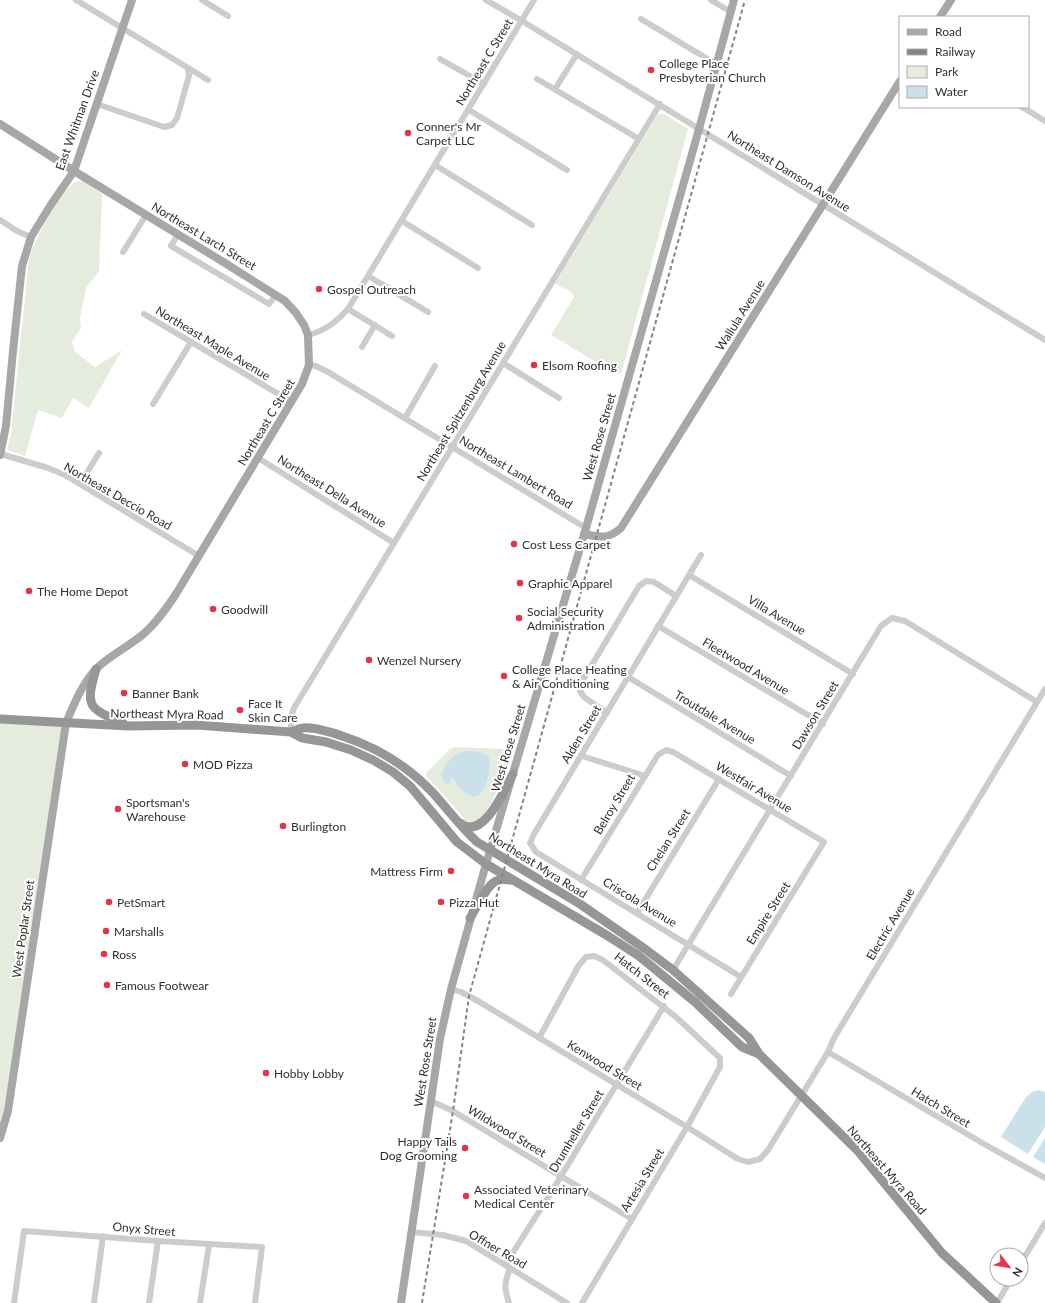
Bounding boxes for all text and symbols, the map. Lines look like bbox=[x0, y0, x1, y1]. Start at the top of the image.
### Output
street label: Northeast C Street bbox=[452, 15, 516, 108]
legend bbox=[899, 16, 1029, 108]
text: Road bbox=[935, 24, 962, 39]
text: Railway bbox=[935, 44, 976, 59]
place label: College Place Presbyterian Church bbox=[659, 56, 766, 85]
text: Park bbox=[935, 64, 959, 79]
marker: College Place Presbyterian Church bbox=[646, 65, 656, 75]
street label: East Whitman Drive bbox=[52, 68, 102, 172]
text: Water bbox=[935, 84, 968, 99]
place label: Conner's Mr Carpet LLC bbox=[416, 119, 481, 148]
street label: Northeast Damson Avenue bbox=[725, 127, 853, 215]
marker: Conner's Mr Carpet LLC bbox=[403, 128, 413, 138]
street label: Northeast Larch Street bbox=[149, 199, 260, 274]
street label: Wallula Avenue bbox=[712, 277, 768, 353]
place label: Gospel Outreach bbox=[327, 282, 416, 297]
marker: Gospel Outreach bbox=[314, 284, 324, 294]
street label: Northeast Maple Avenue bbox=[153, 303, 273, 383]
street label: Northeast Spitzenburg Avenue bbox=[413, 338, 509, 484]
place label: Elsom Roofing bbox=[542, 358, 617, 373]
marker: Elsom Roofing bbox=[529, 360, 539, 370]
street label: Northeast C Street bbox=[234, 375, 298, 468]
street label: West Rose Street bbox=[579, 391, 619, 483]
street label: Northeast Lambert Road bbox=[457, 432, 575, 512]
street label: Northeast Della Avenue bbox=[275, 451, 389, 531]
street label: Northeast Deccio Road bbox=[61, 459, 175, 533]
place label: Cost Less Carpet bbox=[522, 537, 611, 552]
marker: Cost Less Carpet bbox=[509, 539, 519, 549]
place label: Graphic Apparel bbox=[528, 576, 612, 591]
marker: Graphic Apparel bbox=[515, 578, 525, 588]
place label: The Home Depot bbox=[37, 584, 129, 599]
marker: The Home Depot bbox=[24, 586, 34, 596]
street label: Villa Avenue bbox=[745, 592, 809, 638]
place label: Goodwill bbox=[221, 602, 268, 617]
marker: Goodwill bbox=[208, 604, 218, 614]
place label: Social Security Administration bbox=[527, 604, 605, 633]
marker: Social Security Administration bbox=[514, 613, 524, 623]
street label: Fleetwood Avenue bbox=[700, 634, 792, 698]
place label: Wenzel Nursery bbox=[377, 653, 462, 668]
marker: Wenzel Nursery bbox=[364, 655, 374, 665]
place label: College Place Heating & Air Conditioning bbox=[512, 662, 627, 691]
marker: College Place Heating & Air Conditioning bbox=[499, 671, 509, 681]
street label: Dawson Street bbox=[789, 677, 842, 752]
place label: Banner Bank bbox=[132, 686, 200, 701]
street label: Troutdale Avenue bbox=[672, 687, 758, 747]
marker: Banner Bank bbox=[119, 688, 129, 698]
place label: Face It Skin Care bbox=[248, 696, 298, 725]
street label: West Rose Street bbox=[488, 702, 529, 794]
street label: Alden Street bbox=[558, 702, 605, 766]
marker: Face It Skin Care bbox=[235, 705, 245, 715]
street label: Northeast Myra Road bbox=[110, 706, 224, 722]
place label: MOD Pizza bbox=[193, 757, 253, 772]
street label: Westfair Avenue bbox=[713, 758, 795, 816]
marker: MOD Pizza bbox=[180, 759, 190, 769]
street label: Belroy Street bbox=[590, 770, 638, 837]
place label: Sportsman's Warehouse bbox=[126, 795, 190, 824]
marker: Sportsman's Warehouse bbox=[113, 804, 123, 814]
street label: Chelan Street bbox=[643, 805, 694, 874]
place label: Burlington bbox=[291, 819, 346, 834]
marker: Burlington bbox=[278, 821, 288, 831]
street label: Northeast Myra Road bbox=[486, 829, 590, 901]
place label: Mattress Firm bbox=[370, 864, 443, 879]
marker: Mattress Firm bbox=[446, 866, 456, 876]
street label: Criscola Avenue bbox=[600, 874, 680, 930]
street label: West Poplar Street bbox=[9, 878, 37, 979]
street label: Empire Street bbox=[743, 878, 794, 947]
street label: Electric Avenue bbox=[863, 885, 917, 963]
place label: PetSmart bbox=[117, 895, 166, 910]
place label: Pizza Hut bbox=[449, 895, 500, 910]
marker: PetSmart bbox=[104, 897, 114, 907]
marker: Pizza Hut bbox=[436, 897, 446, 907]
place label: Marshalls bbox=[114, 924, 164, 939]
marker: Marshalls bbox=[101, 926, 111, 936]
place label: Ross bbox=[112, 947, 136, 962]
marker: Ross bbox=[99, 949, 109, 959]
street label: Hatch Street bbox=[611, 949, 673, 1002]
place label: Famous Footwear bbox=[115, 978, 209, 993]
marker: Famous Footwear bbox=[102, 980, 112, 990]
street label: West Rose Street bbox=[410, 1015, 440, 1108]
street label: Kenwood Street bbox=[565, 1037, 646, 1094]
place label: Hobby Lobby bbox=[274, 1066, 345, 1081]
marker: Hobby Lobby bbox=[261, 1068, 271, 1078]
street label: Hatch Street bbox=[909, 1084, 974, 1131]
street label: Drumheller Street bbox=[545, 1086, 607, 1175]
street label: Wildwood Street bbox=[465, 1102, 550, 1161]
street label: Northeast Myra Road bbox=[844, 1122, 930, 1218]
place label: Happy Tails Dog Grooming bbox=[380, 1134, 457, 1163]
marker: Happy Tails Dog Grooming bbox=[460, 1143, 470, 1153]
street label: Artesia Street bbox=[617, 1145, 667, 1215]
place label: Associated Veterinary Medical Center bbox=[474, 1182, 589, 1211]
marker: Associated Veterinary Medical Center bbox=[461, 1191, 471, 1201]
street label: Onyx Street bbox=[112, 1219, 177, 1239]
street label: Offner Road bbox=[466, 1226, 530, 1272]
north arrow bbox=[989, 1247, 1029, 1287]
text: N bbox=[1010, 1265, 1026, 1279]

